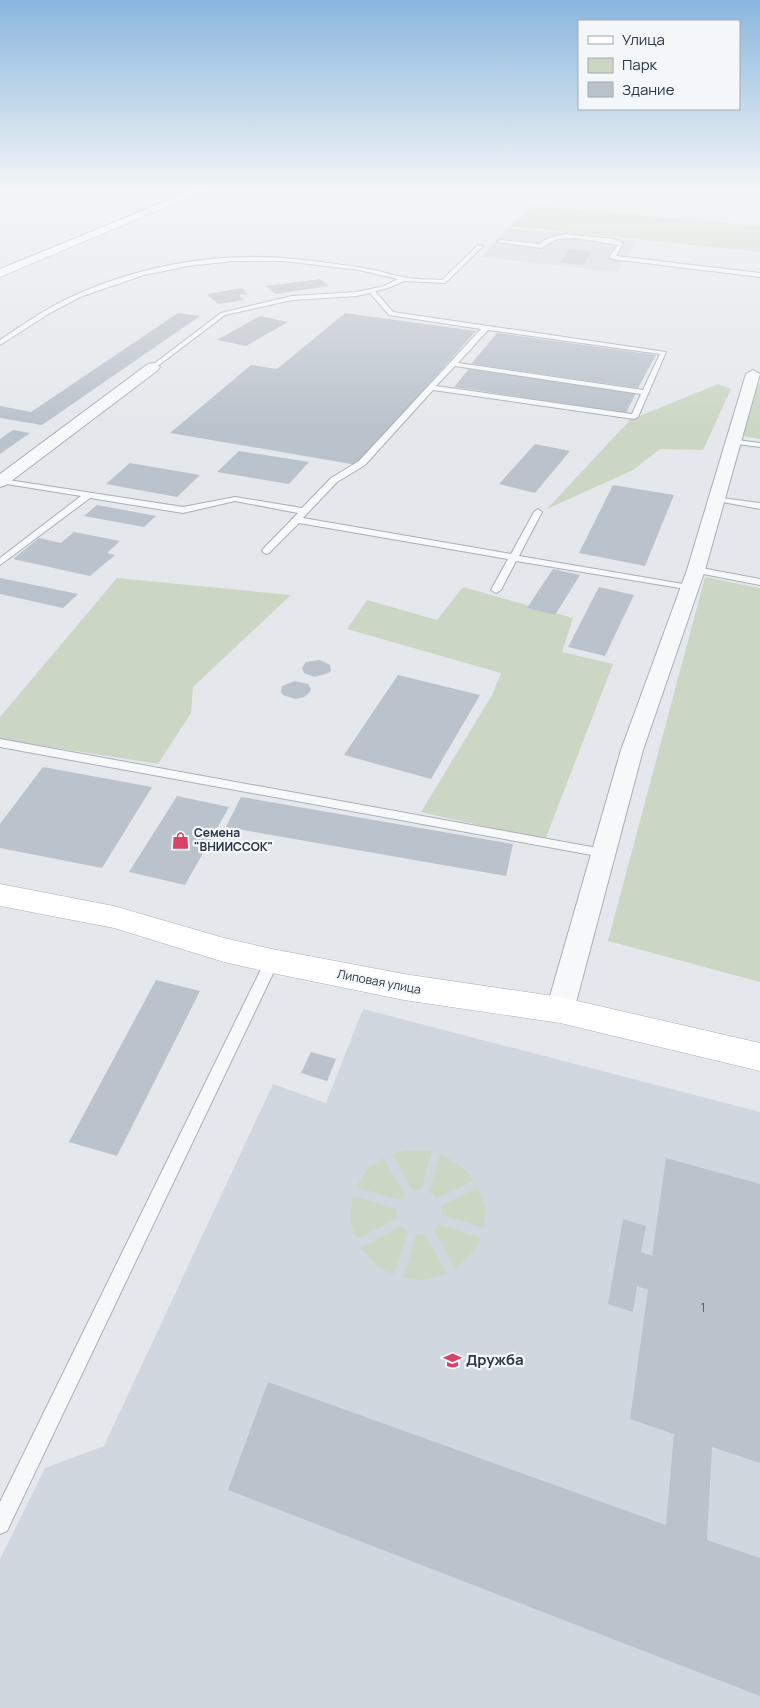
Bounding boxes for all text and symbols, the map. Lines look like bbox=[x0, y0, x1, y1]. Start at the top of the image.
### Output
legend bbox=[578, 20, 740, 110]
text: Улица bbox=[622, 29, 665, 50]
text: Парк bbox=[622, 54, 658, 75]
text: Здание bbox=[622, 79, 675, 100]
place label: Семена "ВНИИССОК" bbox=[194, 824, 273, 855]
shop icon: Семена "ВНИИССОК" bbox=[170, 830, 190, 850]
street label: Липовая улица bbox=[336, 965, 423, 998]
house number: 1 bbox=[701, 1299, 705, 1316]
place label: Дружба bbox=[466, 1349, 524, 1370]
school or university icon: Дружба bbox=[442, 1350, 462, 1370]

